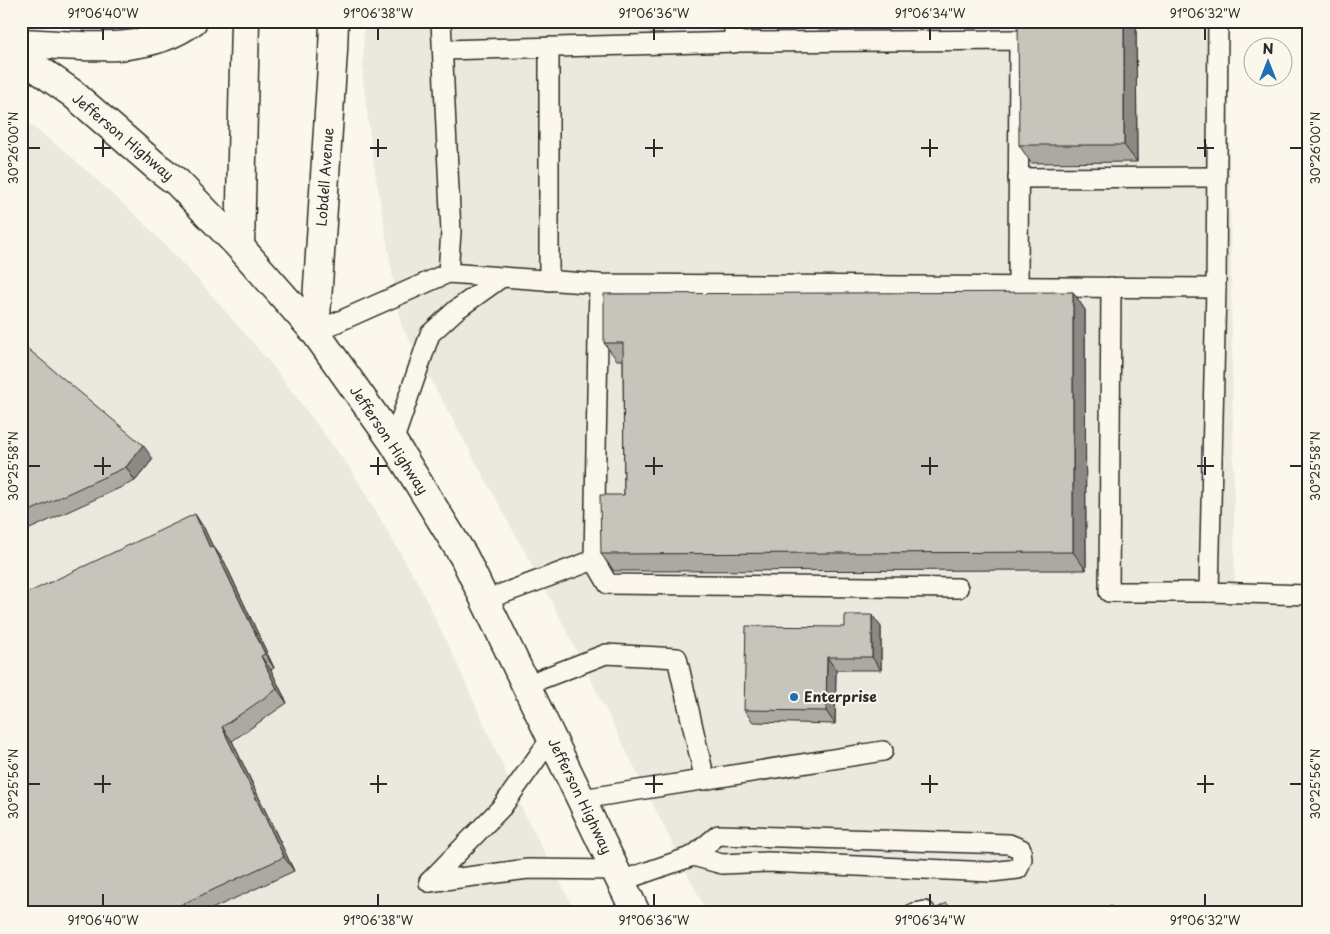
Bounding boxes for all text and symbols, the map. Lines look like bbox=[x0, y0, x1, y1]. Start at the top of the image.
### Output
text: 91°06'40"W bbox=[67, 4, 139, 22]
text: 91°06'38"W bbox=[343, 4, 414, 22]
text: 91°06'36"W bbox=[619, 4, 690, 22]
text: 91°06'34"W bbox=[895, 4, 966, 22]
text: 91°06'32"W bbox=[1170, 4, 1241, 22]
north arrow bbox=[1242, 38, 1292, 88]
text: N bbox=[1262, 38, 1274, 59]
street label: Jefferson Highway bbox=[68, 88, 179, 185]
text: 30°26'00"N bbox=[4, 112, 22, 184]
text: 30°26'00"N bbox=[1306, 112, 1324, 184]
street label: Lobdell Avenue bbox=[311, 127, 338, 227]
street label: Jefferson Highway bbox=[345, 381, 434, 498]
text: 30°25'58"N bbox=[4, 431, 22, 501]
text: 30°25'58"N bbox=[1306, 431, 1324, 501]
place label: Enterprise bbox=[804, 686, 877, 707]
marker: Enterprise bbox=[788, 691, 800, 703]
street label: Jefferson Highway bbox=[543, 734, 618, 857]
text: 30°25'56"N bbox=[4, 749, 22, 819]
text: 30°25'56"N bbox=[1306, 749, 1324, 819]
text: 91°06'40"W bbox=[67, 911, 139, 929]
text: 91°06'38"W bbox=[343, 911, 414, 929]
text: 91°06'36"W bbox=[619, 911, 690, 929]
text: 91°06'34"W bbox=[895, 911, 966, 929]
text: 91°06'32"W bbox=[1170, 911, 1241, 929]

